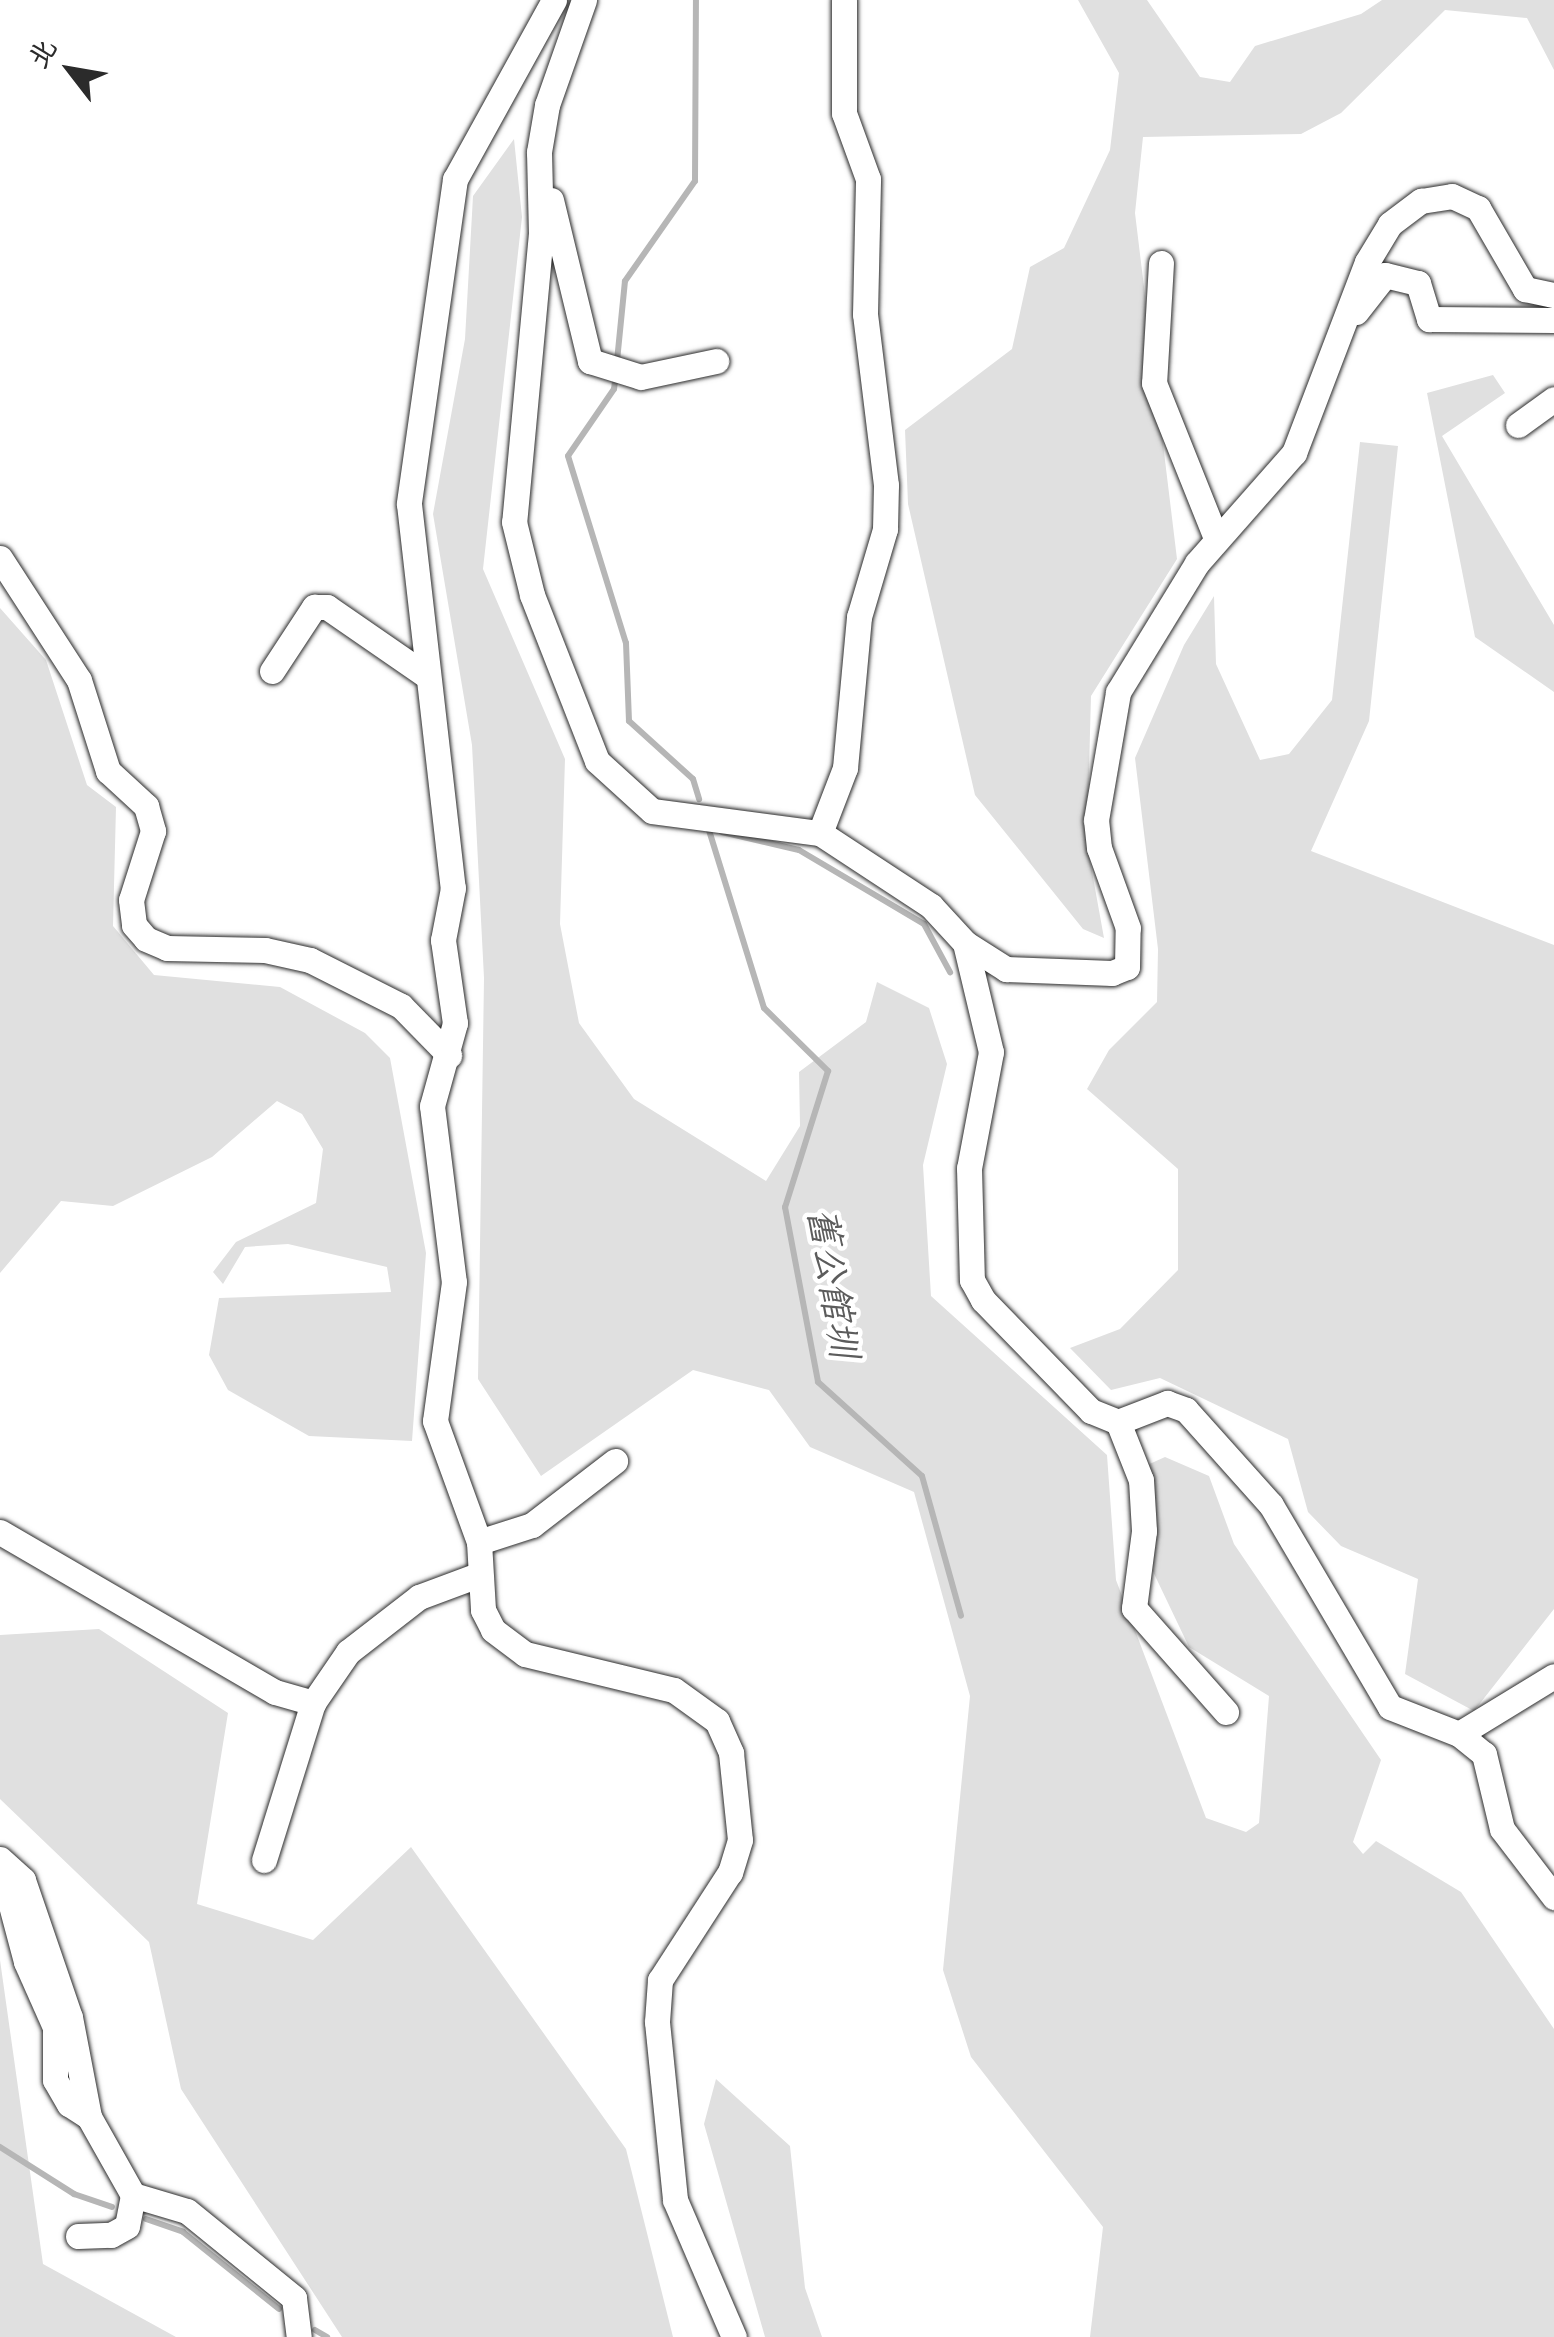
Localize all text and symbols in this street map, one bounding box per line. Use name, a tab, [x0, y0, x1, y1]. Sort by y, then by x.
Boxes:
north arrow	[20, 20, 120, 120]
text: 北	[21, 33, 67, 76]
water label: 舊公館圳	[797, 1204, 865, 1362]

